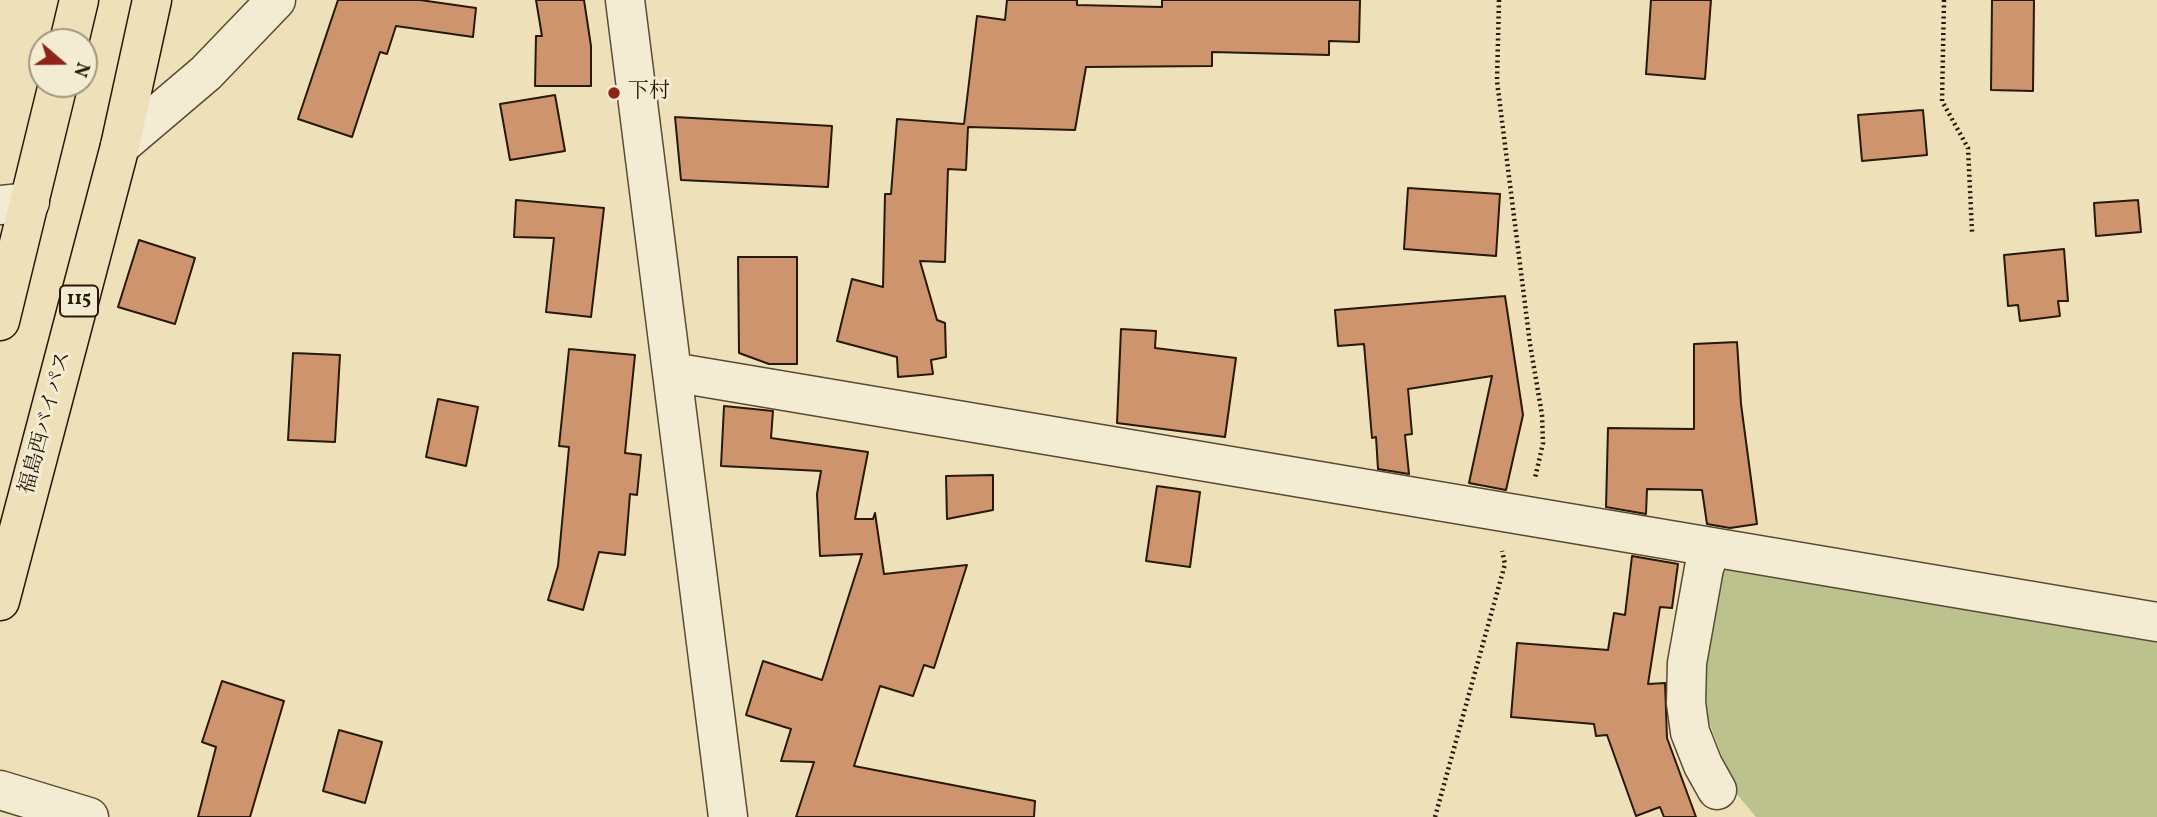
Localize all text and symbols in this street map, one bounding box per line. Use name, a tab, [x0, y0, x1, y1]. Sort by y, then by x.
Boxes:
north arrow	[28, 28, 98, 98]
text: N	[66, 59, 95, 80]
place label: 下村	[628, 80, 670, 106]
marker: 下村	[606, 85, 622, 101]
road number: 115	[60, 286, 98, 316]
street label: 福島西バイパス	[16, 349, 78, 497]

